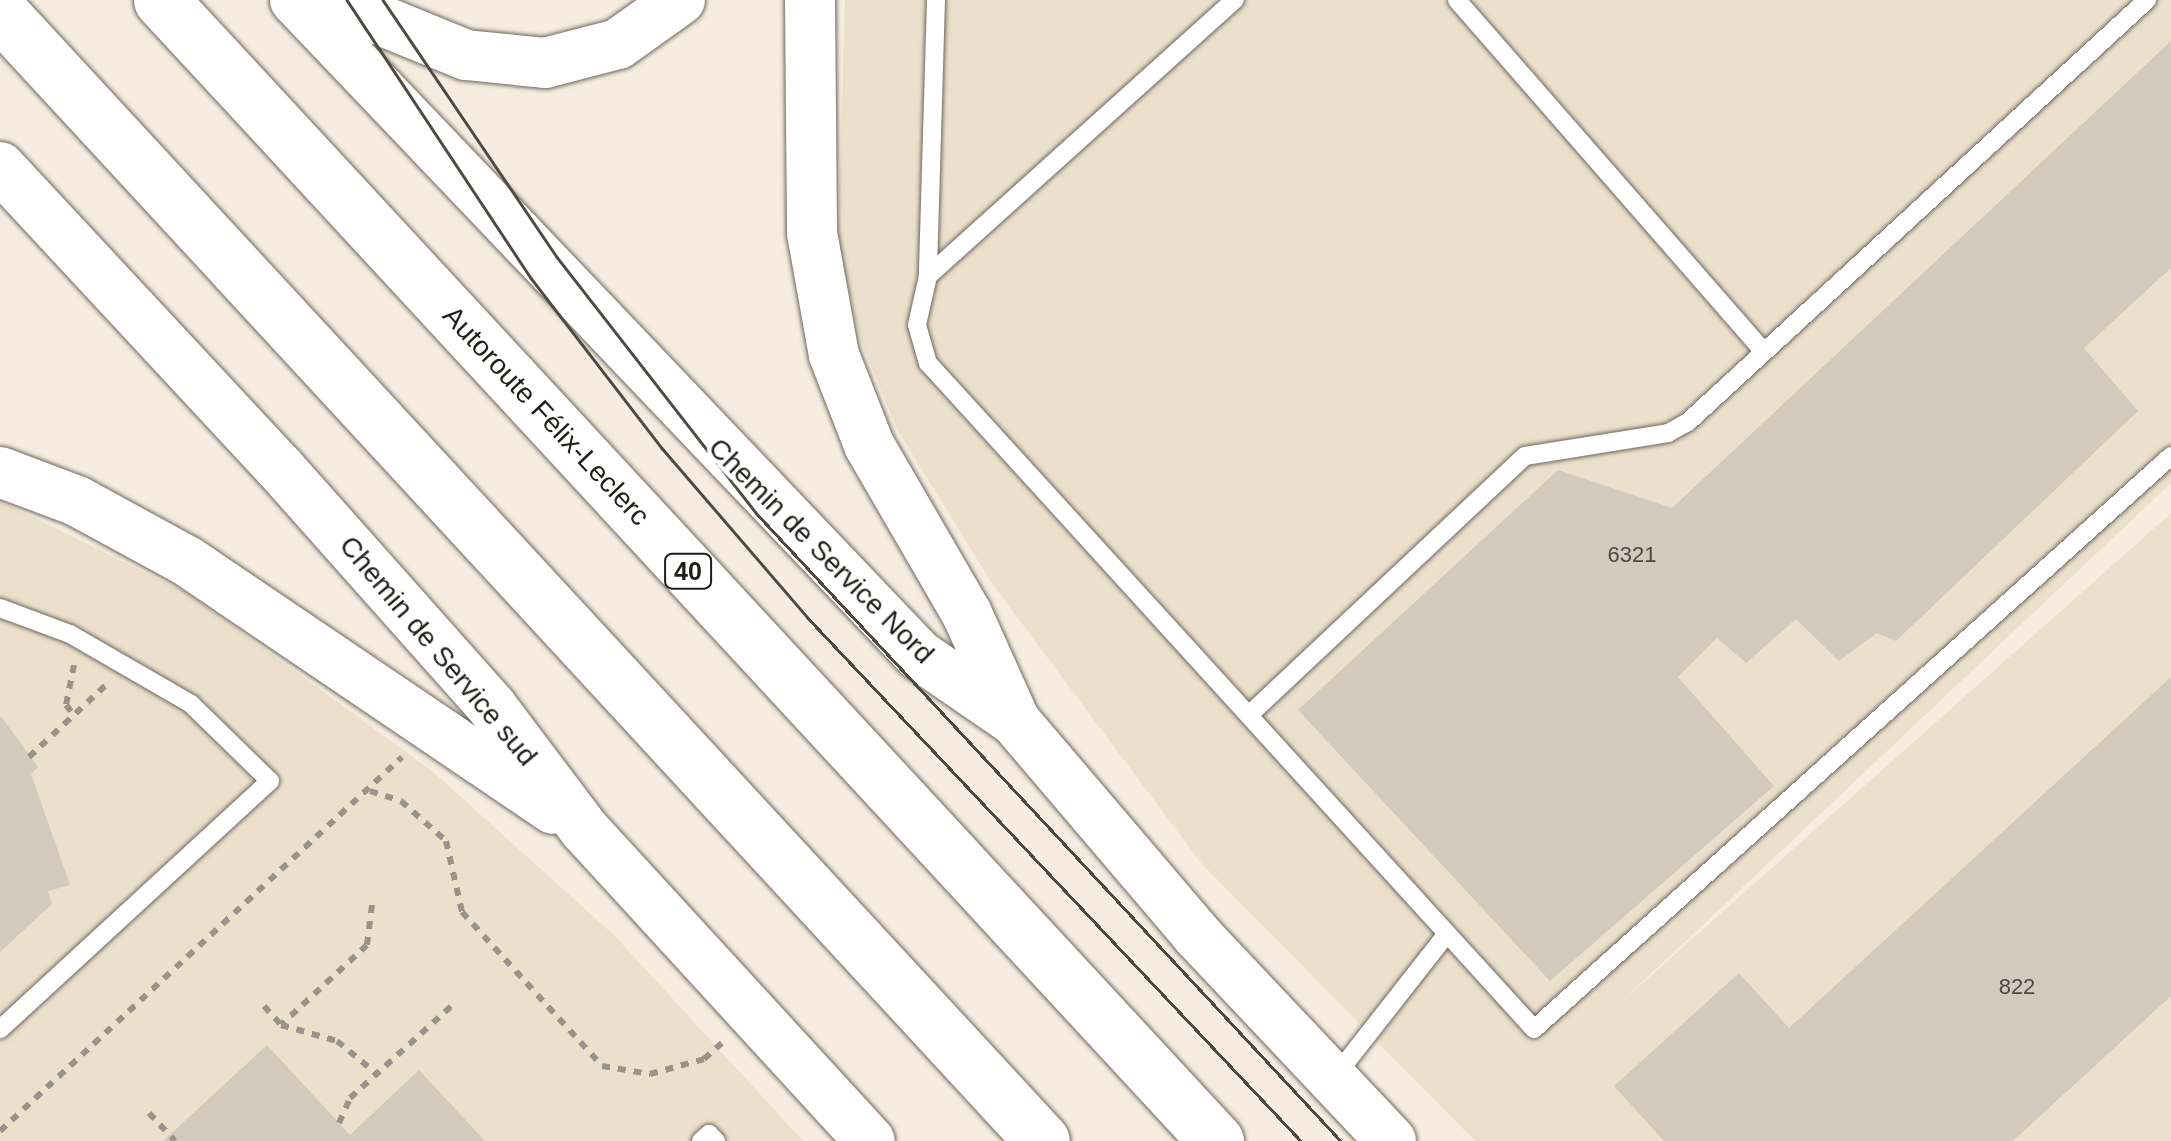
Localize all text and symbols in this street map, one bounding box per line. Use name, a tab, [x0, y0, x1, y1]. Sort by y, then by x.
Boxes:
street label: Autoroute Félix-Leclerc	[436, 299, 656, 533]
street label: Chemin de Service Nord	[701, 431, 941, 671]
street label: Chemin de Service sud	[332, 529, 544, 773]
house number: 6321	[1608, 542, 1656, 568]
road number: 40	[663, 551, 713, 591]
house number: 822	[1999, 974, 2035, 1000]

